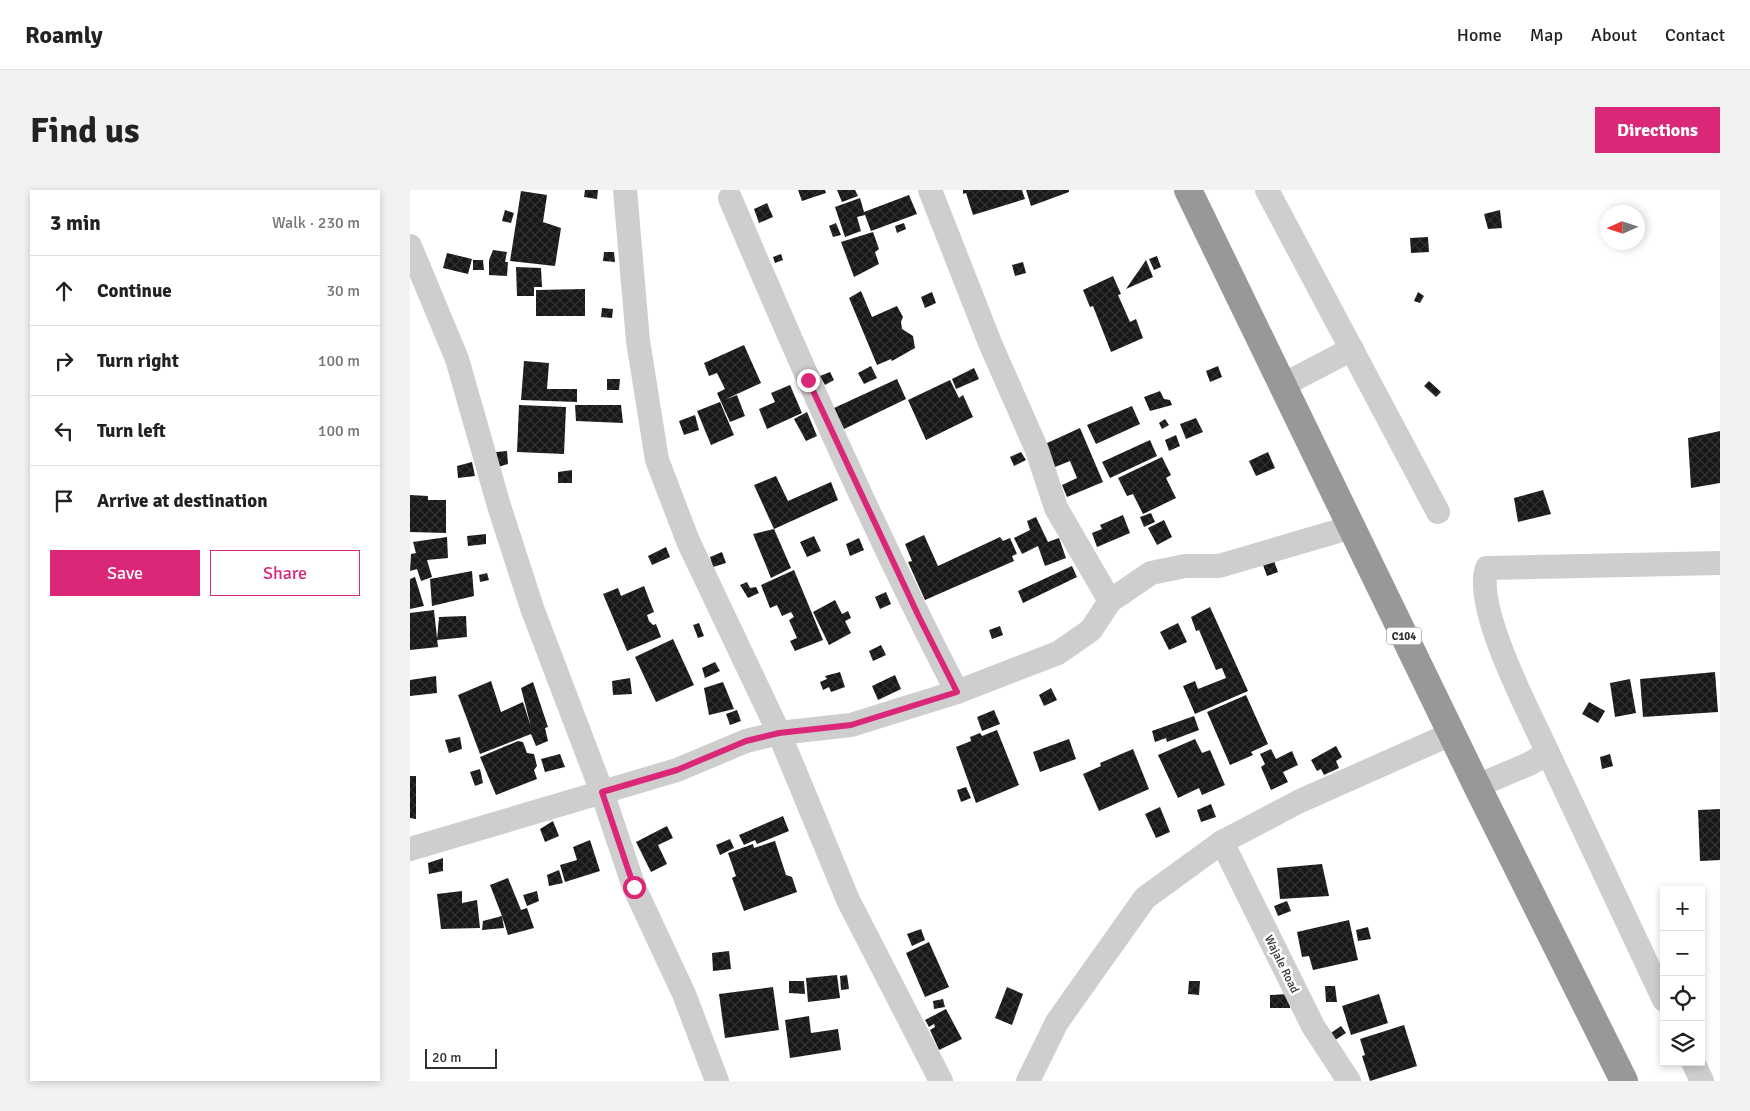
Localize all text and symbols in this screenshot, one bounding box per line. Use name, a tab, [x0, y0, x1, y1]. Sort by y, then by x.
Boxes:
text: Roamly	[25, 20, 103, 50]
text: Home	[1457, 24, 1502, 46]
text: Map	[1530, 24, 1563, 46]
text: About	[1591, 24, 1637, 46]
text: Contact	[1665, 24, 1725, 46]
button: Directions	[1595, 107, 1720, 153]
text: Find us	[30, 109, 140, 152]
north arrow	[1600, 205, 1645, 250]
text: 3 min	[50, 210, 101, 236]
text: Walk · 230 m	[272, 213, 360, 233]
icon: ahead	[50, 277, 78, 305]
text: Continue	[97, 279, 172, 303]
text: 30 m	[326, 281, 360, 301]
icon: right	[50, 347, 78, 375]
text: Turn right	[97, 349, 179, 373]
text: 100 m	[318, 351, 360, 371]
route end	[797, 369, 820, 392]
icon: left	[50, 417, 78, 445]
text: Turn left	[97, 419, 166, 443]
text: 100 m	[318, 421, 360, 441]
icon: arrive	[50, 487, 78, 515]
text: Arrive at destination	[97, 489, 268, 513]
button: Save	[50, 550, 200, 596]
button: Share	[210, 550, 360, 596]
road number: C104	[1386, 628, 1422, 644]
route start	[623, 876, 646, 899]
map controls	[1660, 886, 1705, 1066]
button: +	[1660, 886, 1705, 931]
button: −	[1660, 931, 1705, 976]
street label: Wajale Road	[1261, 933, 1302, 996]
button: locate	[1660, 976, 1705, 1021]
button: layers	[1660, 1021, 1705, 1066]
scale bar	[425, 1046, 498, 1069]
text: 20 m	[432, 1049, 461, 1066]

